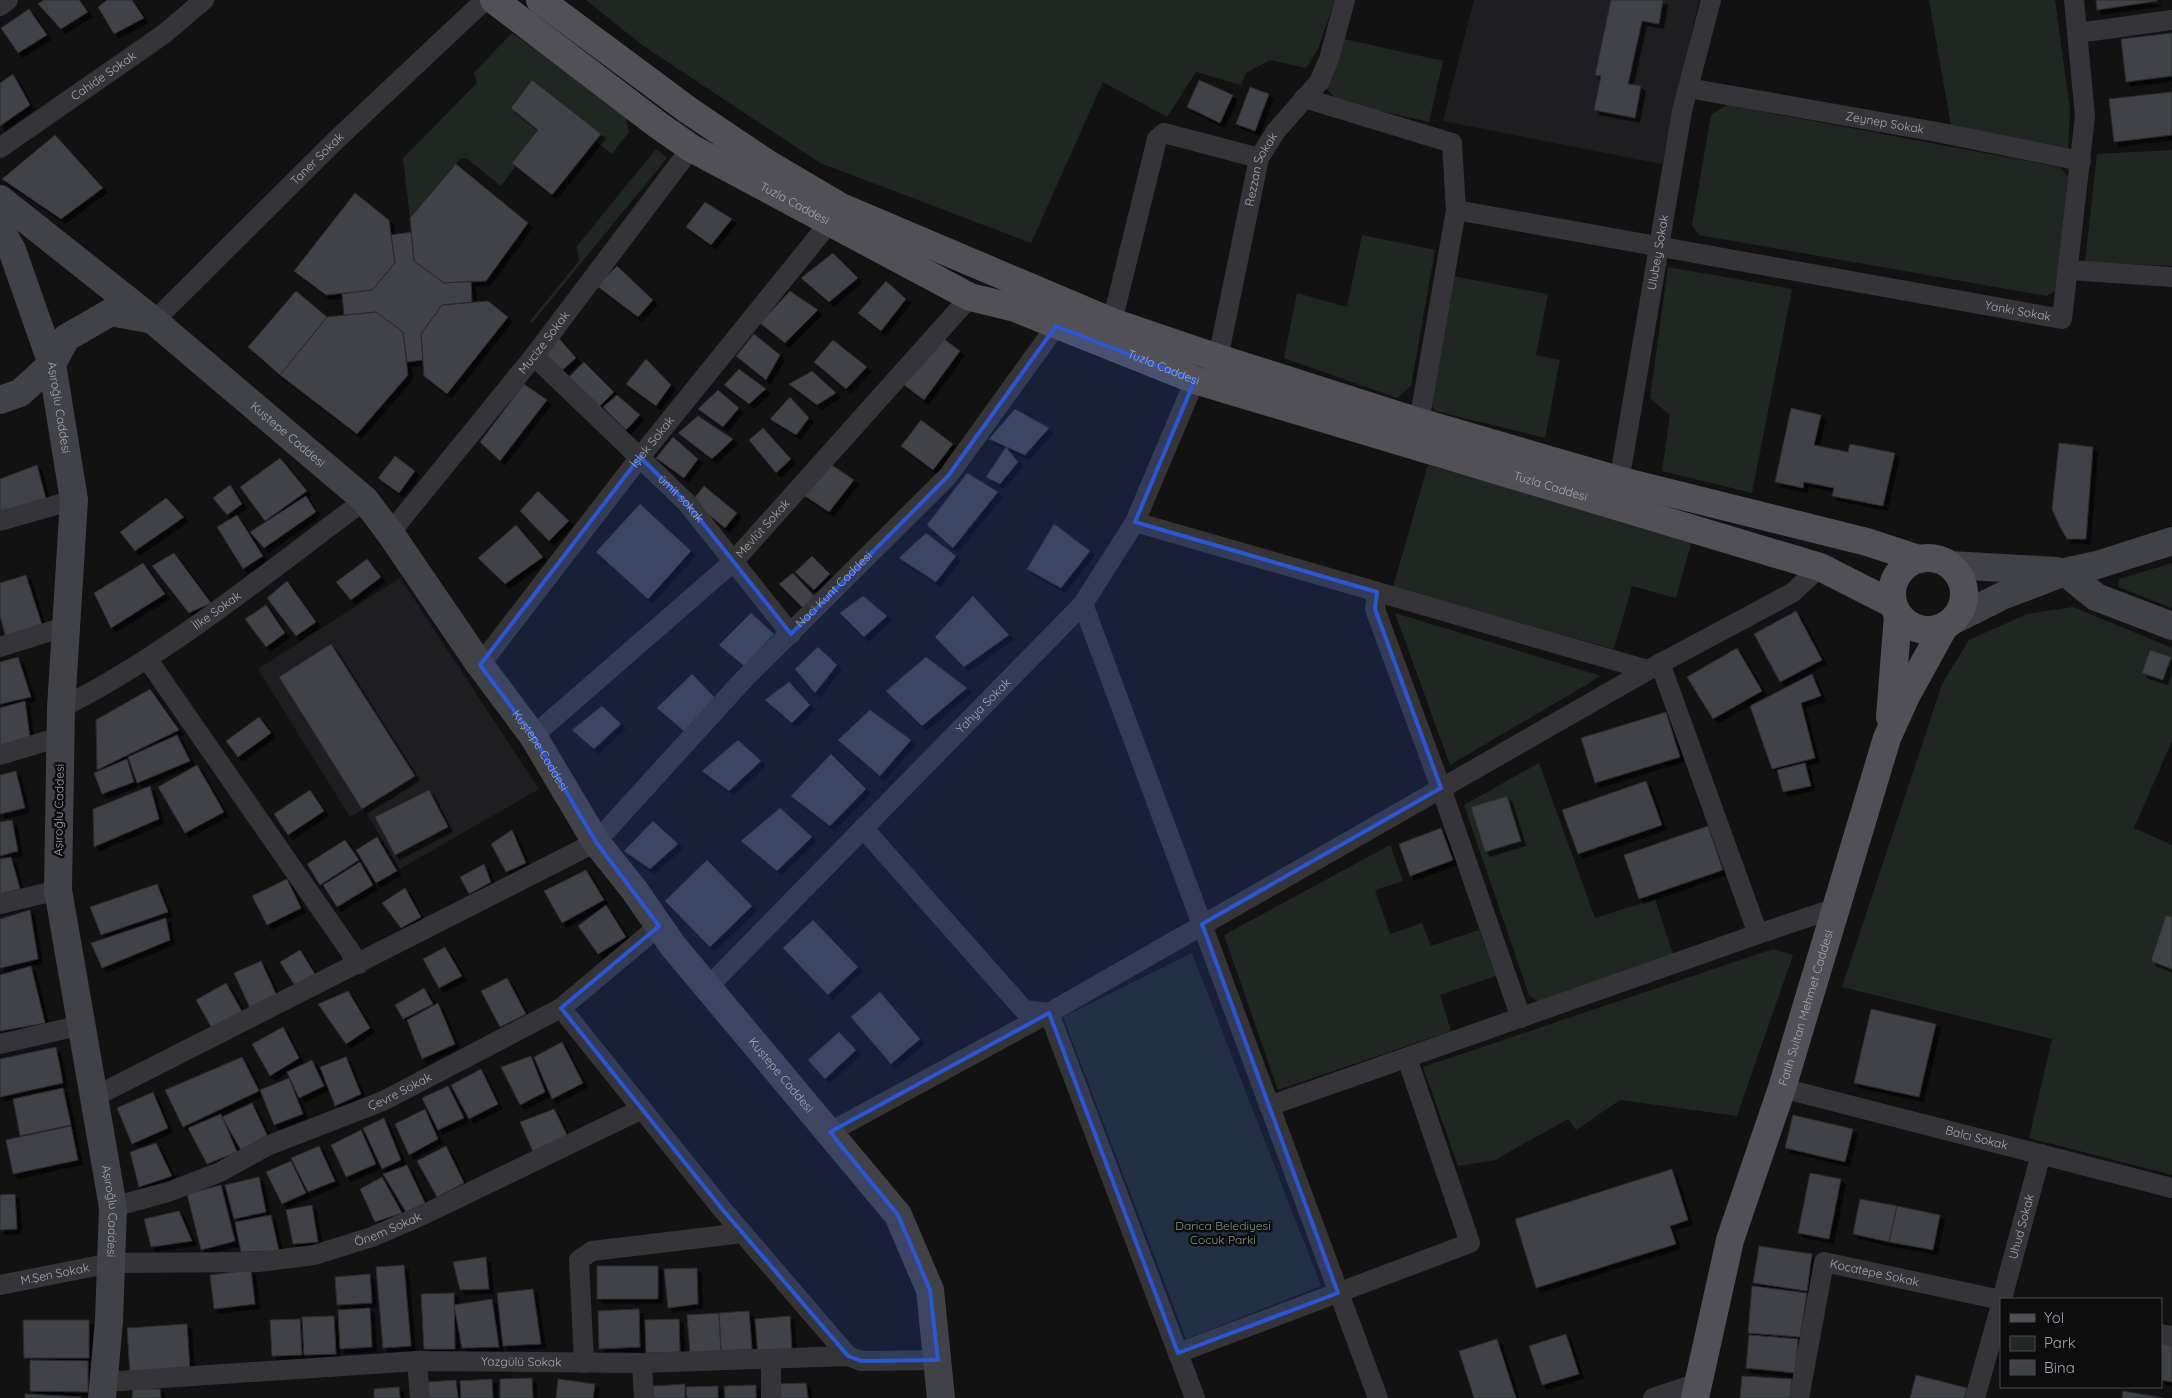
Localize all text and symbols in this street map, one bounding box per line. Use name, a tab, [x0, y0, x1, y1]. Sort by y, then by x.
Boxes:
street label: Cahide Sokak	[68, 48, 139, 104]
street label: Zeynep Sokak	[1845, 108, 1926, 137]
street label: Taner Sokak	[287, 129, 347, 188]
street label: Rezzan Sokak	[1241, 129, 1280, 207]
street label: Tuzla Caddesi	[758, 178, 832, 228]
street label: Ulubey Sokak	[1644, 214, 1671, 291]
street label: Yankı Sokak	[1984, 297, 2052, 324]
street label: Mucize Sokak	[515, 308, 572, 377]
street label: Tuzla Caddesi	[1125, 346, 1201, 388]
street label: Aşıroğlu Caddesi	[45, 360, 74, 454]
street label: Kuştepe Caddesi	[248, 398, 329, 470]
street label: İşlek Sokak	[627, 413, 677, 470]
street label: Tuzla Caddesi	[1512, 468, 1589, 504]
street label: ümit sokak	[655, 471, 708, 525]
street label: Mevlüt Sokak	[732, 496, 793, 561]
street label: Naci Kunt Caddesi	[792, 548, 875, 630]
street label: İlke Sokak	[189, 588, 244, 633]
street label: Yahya Sokak	[953, 675, 1013, 736]
street label: Kuştepe Caddesi	[509, 707, 572, 793]
street label: Aşıroğlu Caddesi	[50, 764, 67, 856]
street label: Fatih Sultan Mehmet Caddesi	[1775, 928, 1836, 1088]
street label: Kuştepe Caddesi	[746, 1034, 817, 1115]
street label: Çevre Sokak	[366, 1069, 434, 1113]
street label: Balcı Sokak	[1944, 1122, 2010, 1153]
street label: Aşıroğlu Caddesi	[99, 1164, 121, 1258]
street label: Uhud Sokak	[2005, 1192, 2037, 1261]
street label: Önem Sokak	[352, 1208, 424, 1249]
park label: Darica Belediyesi Cocuk Parki	[1175, 1218, 1271, 1247]
street label: Kocatepe Sokak	[1829, 1256, 1921, 1289]
street label: M.Şen Sokak	[19, 1259, 91, 1288]
legend	[2000, 1298, 2162, 1388]
text: Yol	[2044, 1308, 2064, 1327]
text: Park	[2044, 1333, 2076, 1352]
street label: Yazgülü Sokak	[481, 1354, 562, 1369]
text: Bina	[2044, 1358, 2075, 1377]

